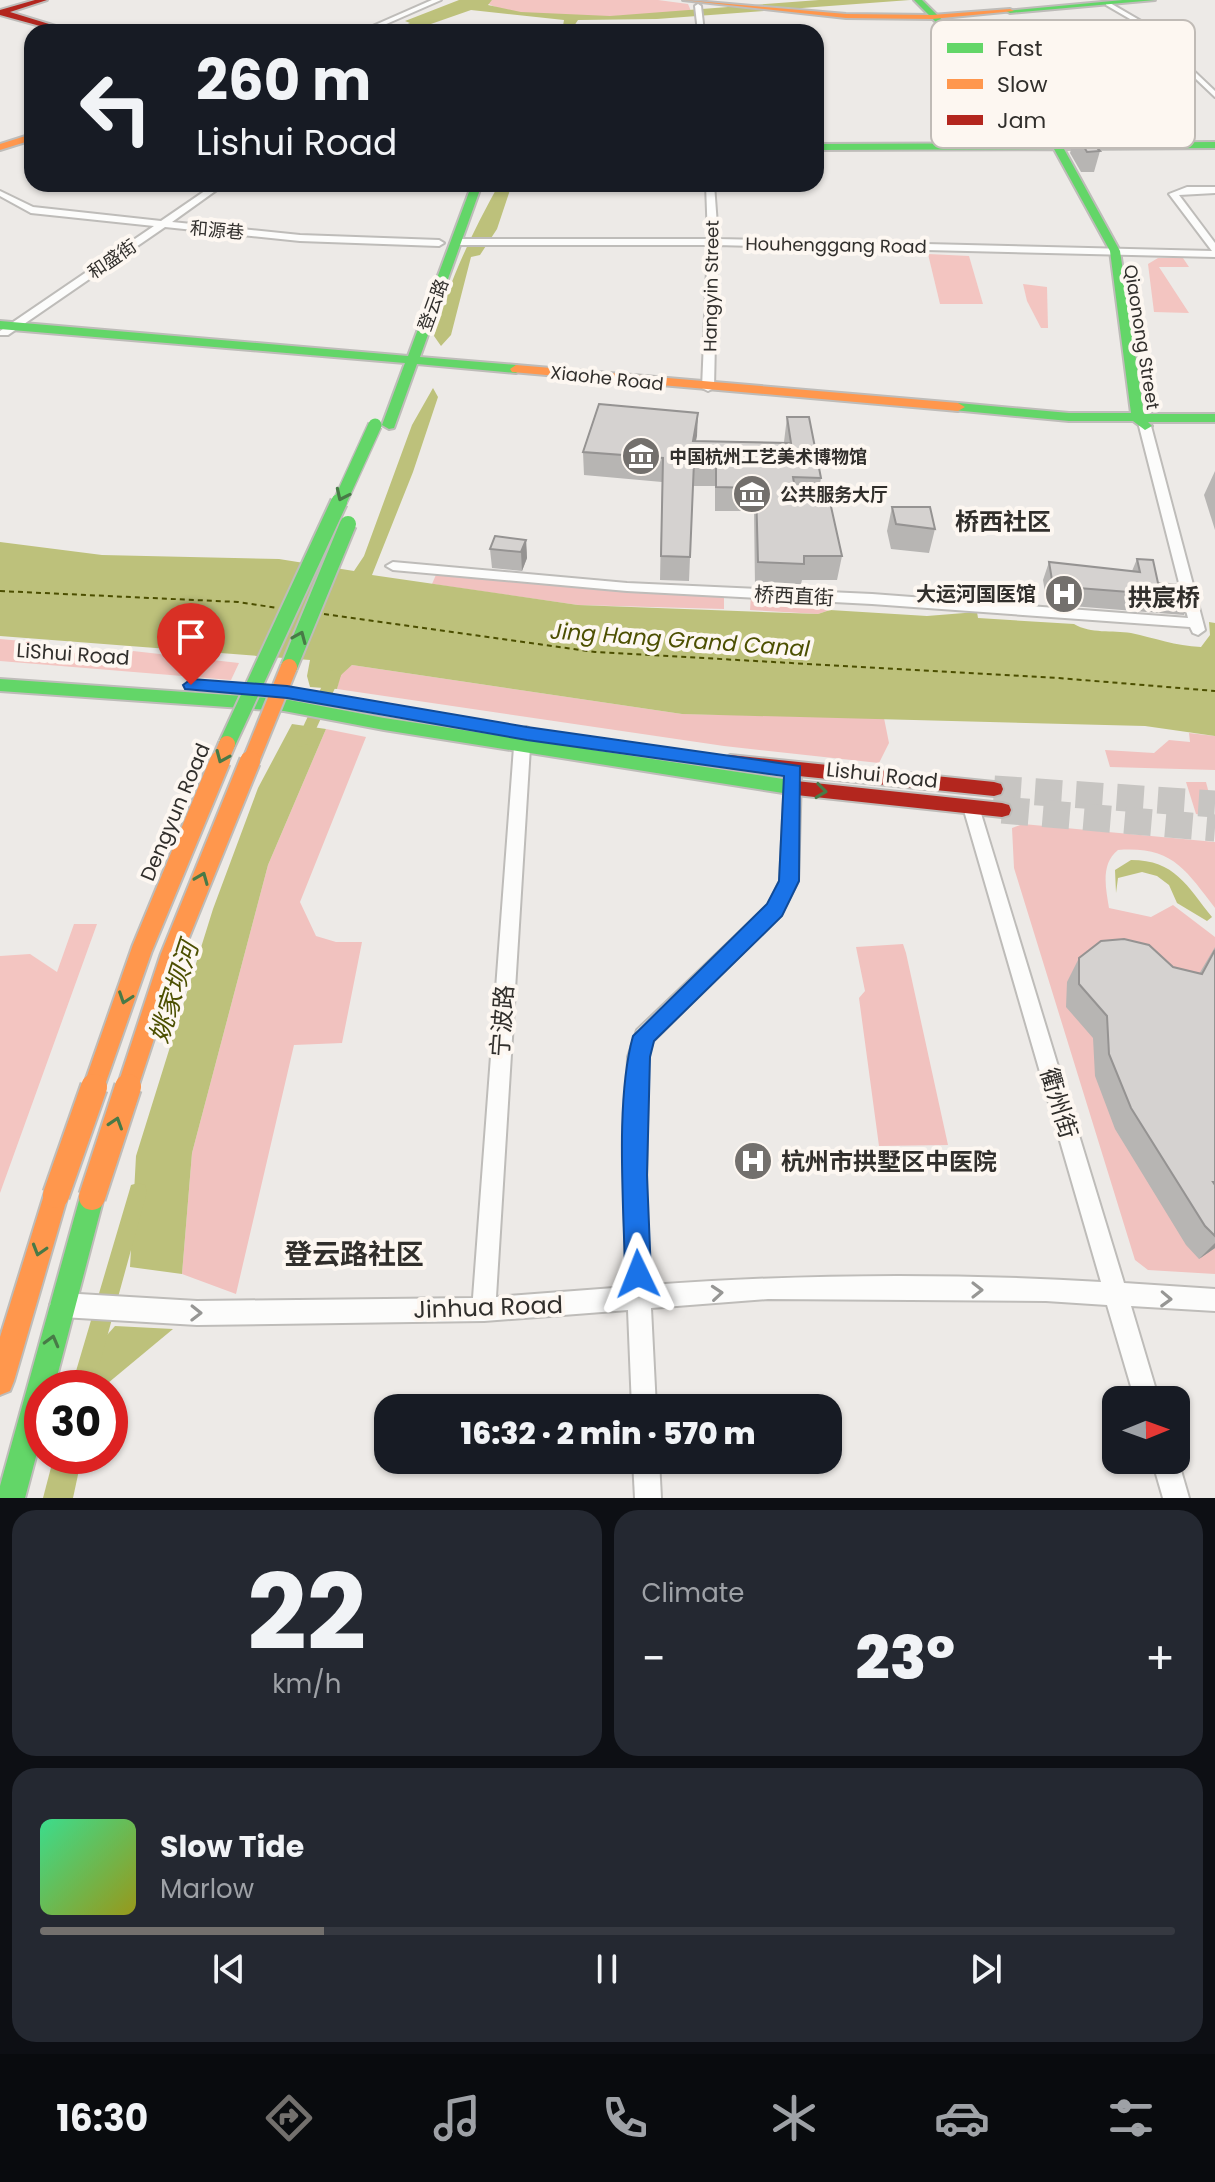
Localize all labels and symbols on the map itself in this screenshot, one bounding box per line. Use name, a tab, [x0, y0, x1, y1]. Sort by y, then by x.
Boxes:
legend	[931, 20, 1195, 148]
text: Fast	[997, 33, 1042, 64]
text: Slow	[997, 69, 1047, 100]
text: Jam	[997, 105, 1046, 136]
street label: 和源巷	[189, 215, 245, 245]
street label: Hangyin Street	[697, 220, 725, 352]
street label: Houhenggang Road	[745, 231, 927, 259]
street label: 和盛街	[83, 234, 141, 284]
street label: Qiaonong Street	[1118, 263, 1166, 411]
street label: 登云路	[412, 275, 454, 335]
street label: Xiaohe Road	[549, 360, 665, 396]
museum icon: 中国杭州工艺美术博物馆	[620, 435, 662, 477]
place label: 中国杭州工艺美术博物馆	[669, 444, 867, 469]
museum icon: 公共服务大厅	[731, 473, 773, 515]
place label: 公共服务大厅	[780, 482, 888, 507]
one-way arrow	[336, 487, 352, 502]
district label: 桥西社区	[955, 505, 1051, 538]
hospital icon: 大运河国医馆	[1043, 573, 1085, 615]
street label: 桥西直街	[753, 580, 835, 612]
place label: 大运河国医馆	[916, 580, 1036, 608]
district label: 拱宸桥	[1128, 581, 1200, 614]
pin	[157, 603, 225, 685]
water label: Jing Hang Grand Canal	[549, 615, 811, 665]
one-way arrow	[290, 631, 307, 645]
street label: LiShui Road	[16, 636, 130, 672]
street label: Dengyun Road	[133, 739, 217, 885]
one-way arrow	[215, 749, 231, 763]
street label: Lishui Road	[825, 755, 939, 795]
one-way arrow	[815, 783, 828, 800]
one-way arrow	[192, 871, 209, 885]
water label: 姚家坝河	[141, 932, 209, 1047]
street label: 宁波路	[483, 984, 521, 1058]
one-way arrow	[118, 990, 135, 1004]
street label: 衢州街	[1033, 1064, 1085, 1142]
one-way arrow	[107, 1117, 123, 1130]
hospital icon: 杭州市拱墅区中医院	[732, 1140, 774, 1182]
place label: 杭州市拱墅区中医院	[781, 1145, 997, 1178]
position arrow	[596, 1232, 680, 1316]
district label: 登云路社区	[284, 1235, 424, 1274]
one-way arrow	[32, 1243, 48, 1257]
one-way arrow	[971, 1281, 984, 1299]
one-way arrow	[711, 1284, 724, 1301]
street label: Jinhua Road	[413, 1288, 563, 1326]
one-way arrow	[1160, 1290, 1173, 1307]
one-way arrow	[190, 1304, 203, 1322]
one-way arrow	[43, 1335, 59, 1349]
speed limit sign: 30	[24, 1370, 128, 1474]
north arrow	[1102, 1386, 1190, 1474]

